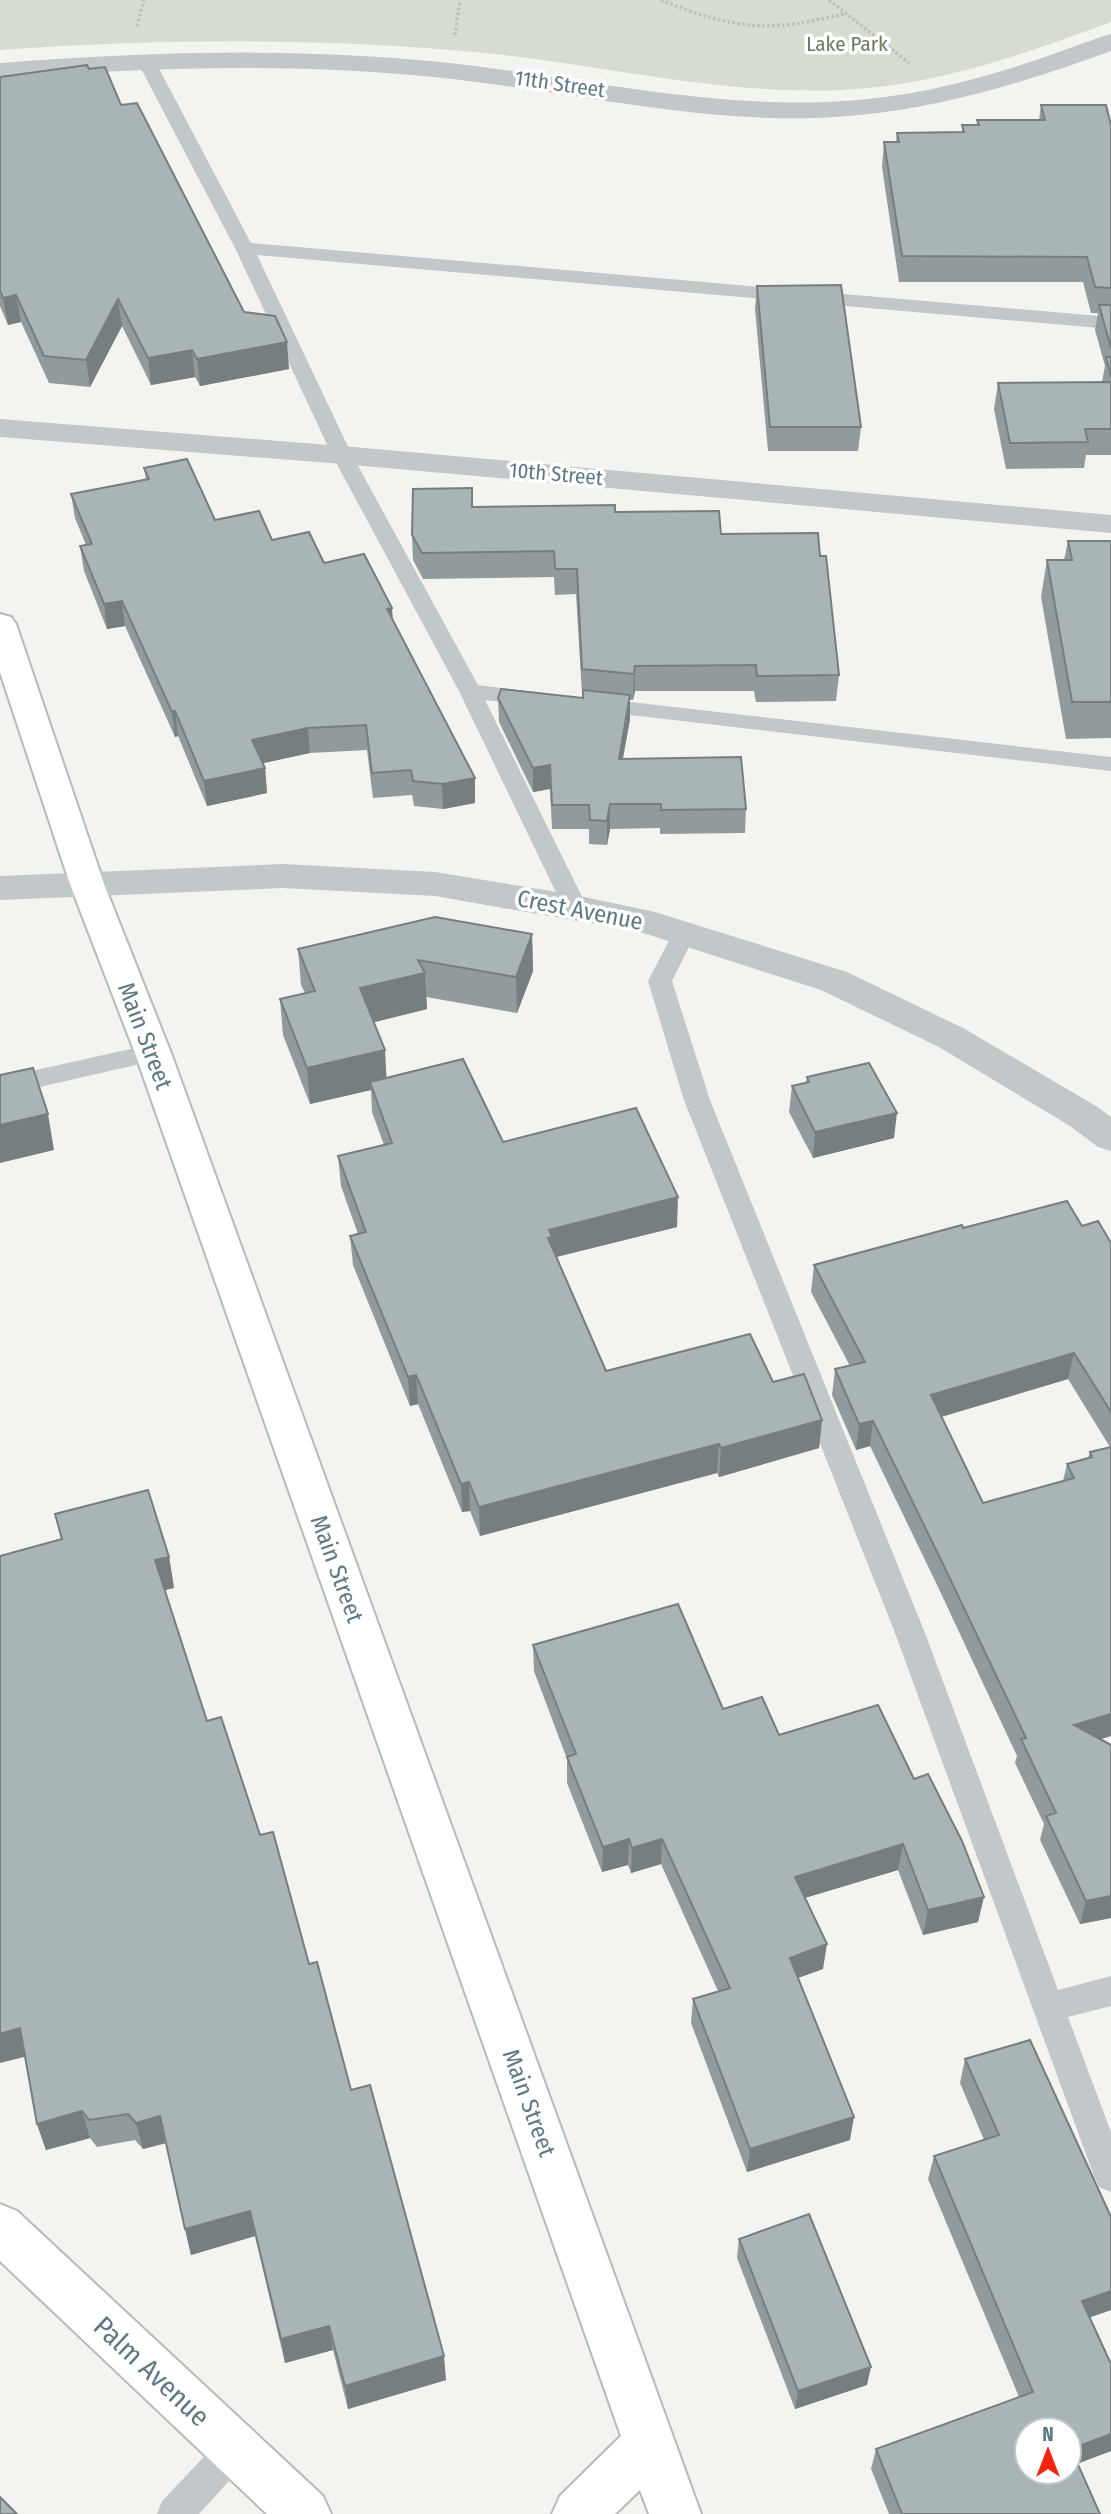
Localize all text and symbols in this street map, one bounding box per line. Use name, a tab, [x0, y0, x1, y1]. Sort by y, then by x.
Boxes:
park label: Lake Park	[806, 31, 888, 57]
street label: 11th Street	[513, 65, 607, 103]
street label: 10th Street	[508, 457, 604, 491]
street label: Crest Avenue	[515, 884, 645, 936]
street label: Main Street	[112, 979, 178, 1094]
street label: Main Street	[305, 1512, 369, 1627]
street label: Main Street	[497, 2046, 561, 2161]
street label: Palm Avenue	[87, 2309, 216, 2433]
north arrow	[1013, 2416, 1083, 2486]
text: N	[1042, 2423, 1054, 2446]

